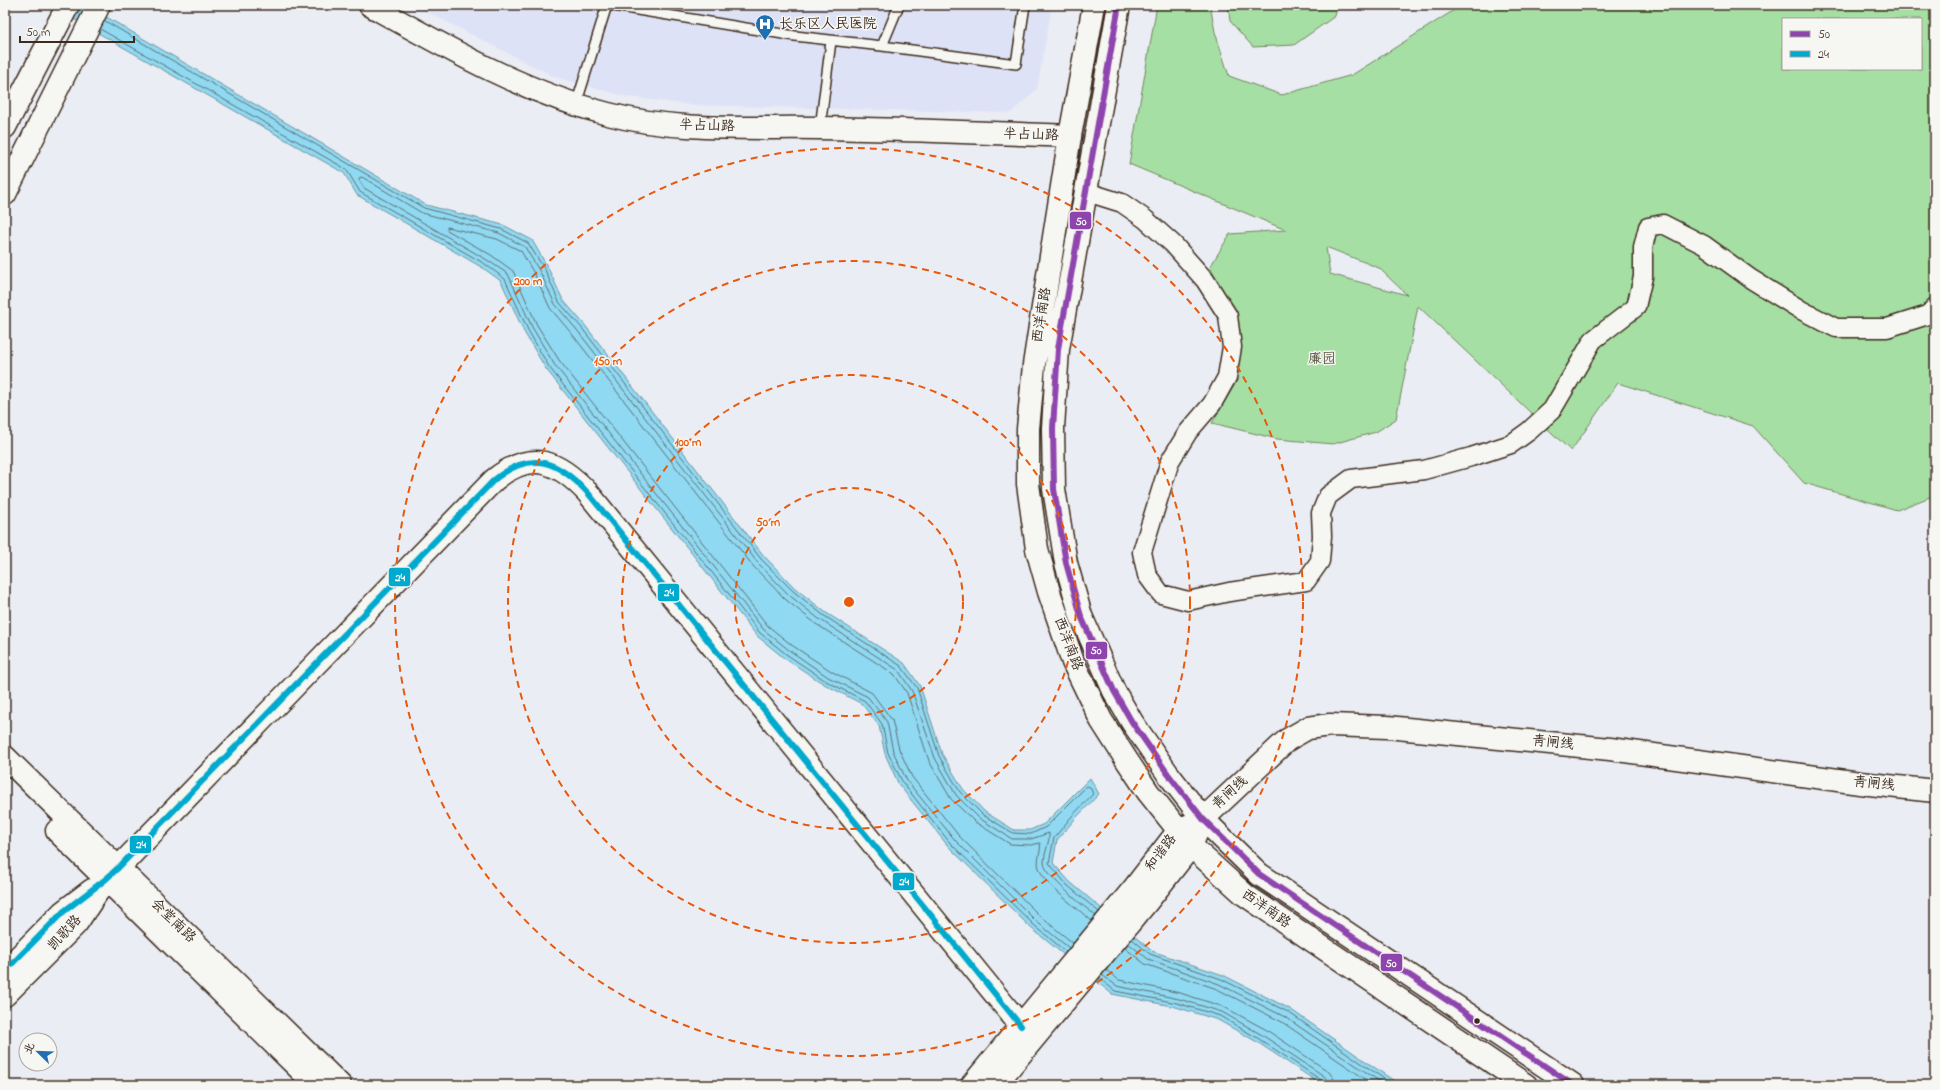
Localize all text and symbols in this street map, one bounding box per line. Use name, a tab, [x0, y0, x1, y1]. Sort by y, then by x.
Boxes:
hospital icon: 长乐区人民医院	[754, 13, 776, 41]
place label: 长乐区人民医院	[779, 14, 877, 35]
scale bar	[20, 18, 134, 44]
legend	[1782, 18, 1922, 70]
text: 50 m	[26, 24, 50, 42]
text: 50	[1818, 26, 1830, 44]
text: 24	[1818, 46, 1829, 64]
street label: 半占山路	[679, 115, 735, 137]
street label: 半占山路	[1003, 124, 1059, 146]
line badge: 50	[1069, 211, 1092, 230]
text: 50	[1075, 214, 1087, 230]
text: 200 m	[513, 273, 543, 291]
street label: 西洋南路	[1027, 286, 1057, 344]
park label: 廉园	[1308, 349, 1336, 370]
text: 150 m	[594, 353, 623, 371]
text: 100 m	[675, 434, 702, 452]
text: 50 m	[756, 514, 781, 532]
line badge: 24	[388, 567, 411, 587]
text: 24	[394, 570, 405, 586]
line badge: 24	[657, 583, 680, 602]
text: 24	[663, 585, 674, 601]
centre of rings	[842, 595, 856, 609]
street label: 西洋南路	[1048, 614, 1088, 674]
line badge: 50	[1085, 641, 1108, 660]
text: 50	[1090, 643, 1102, 659]
street label: 青闸线	[1531, 730, 1575, 756]
street label: 青闸线	[1207, 771, 1253, 815]
street label: 青闸线	[1852, 771, 1896, 797]
street label: 和谐路	[1140, 830, 1182, 876]
line badge: 24	[129, 835, 152, 854]
text: 24	[135, 837, 146, 853]
line badge: 24	[892, 872, 915, 891]
text: 24	[898, 874, 909, 890]
street label: 西洋南路	[1237, 884, 1295, 934]
street label: 会堂南路	[146, 894, 200, 948]
street label: 凯歌路	[43, 910, 87, 956]
line badge: 50	[1380, 953, 1403, 972]
text: 50	[1385, 956, 1397, 972]
unlabelled marker	[1472, 1016, 1482, 1026]
north arrow	[18, 1032, 58, 1072]
text: 北	[20, 1040, 39, 1057]

